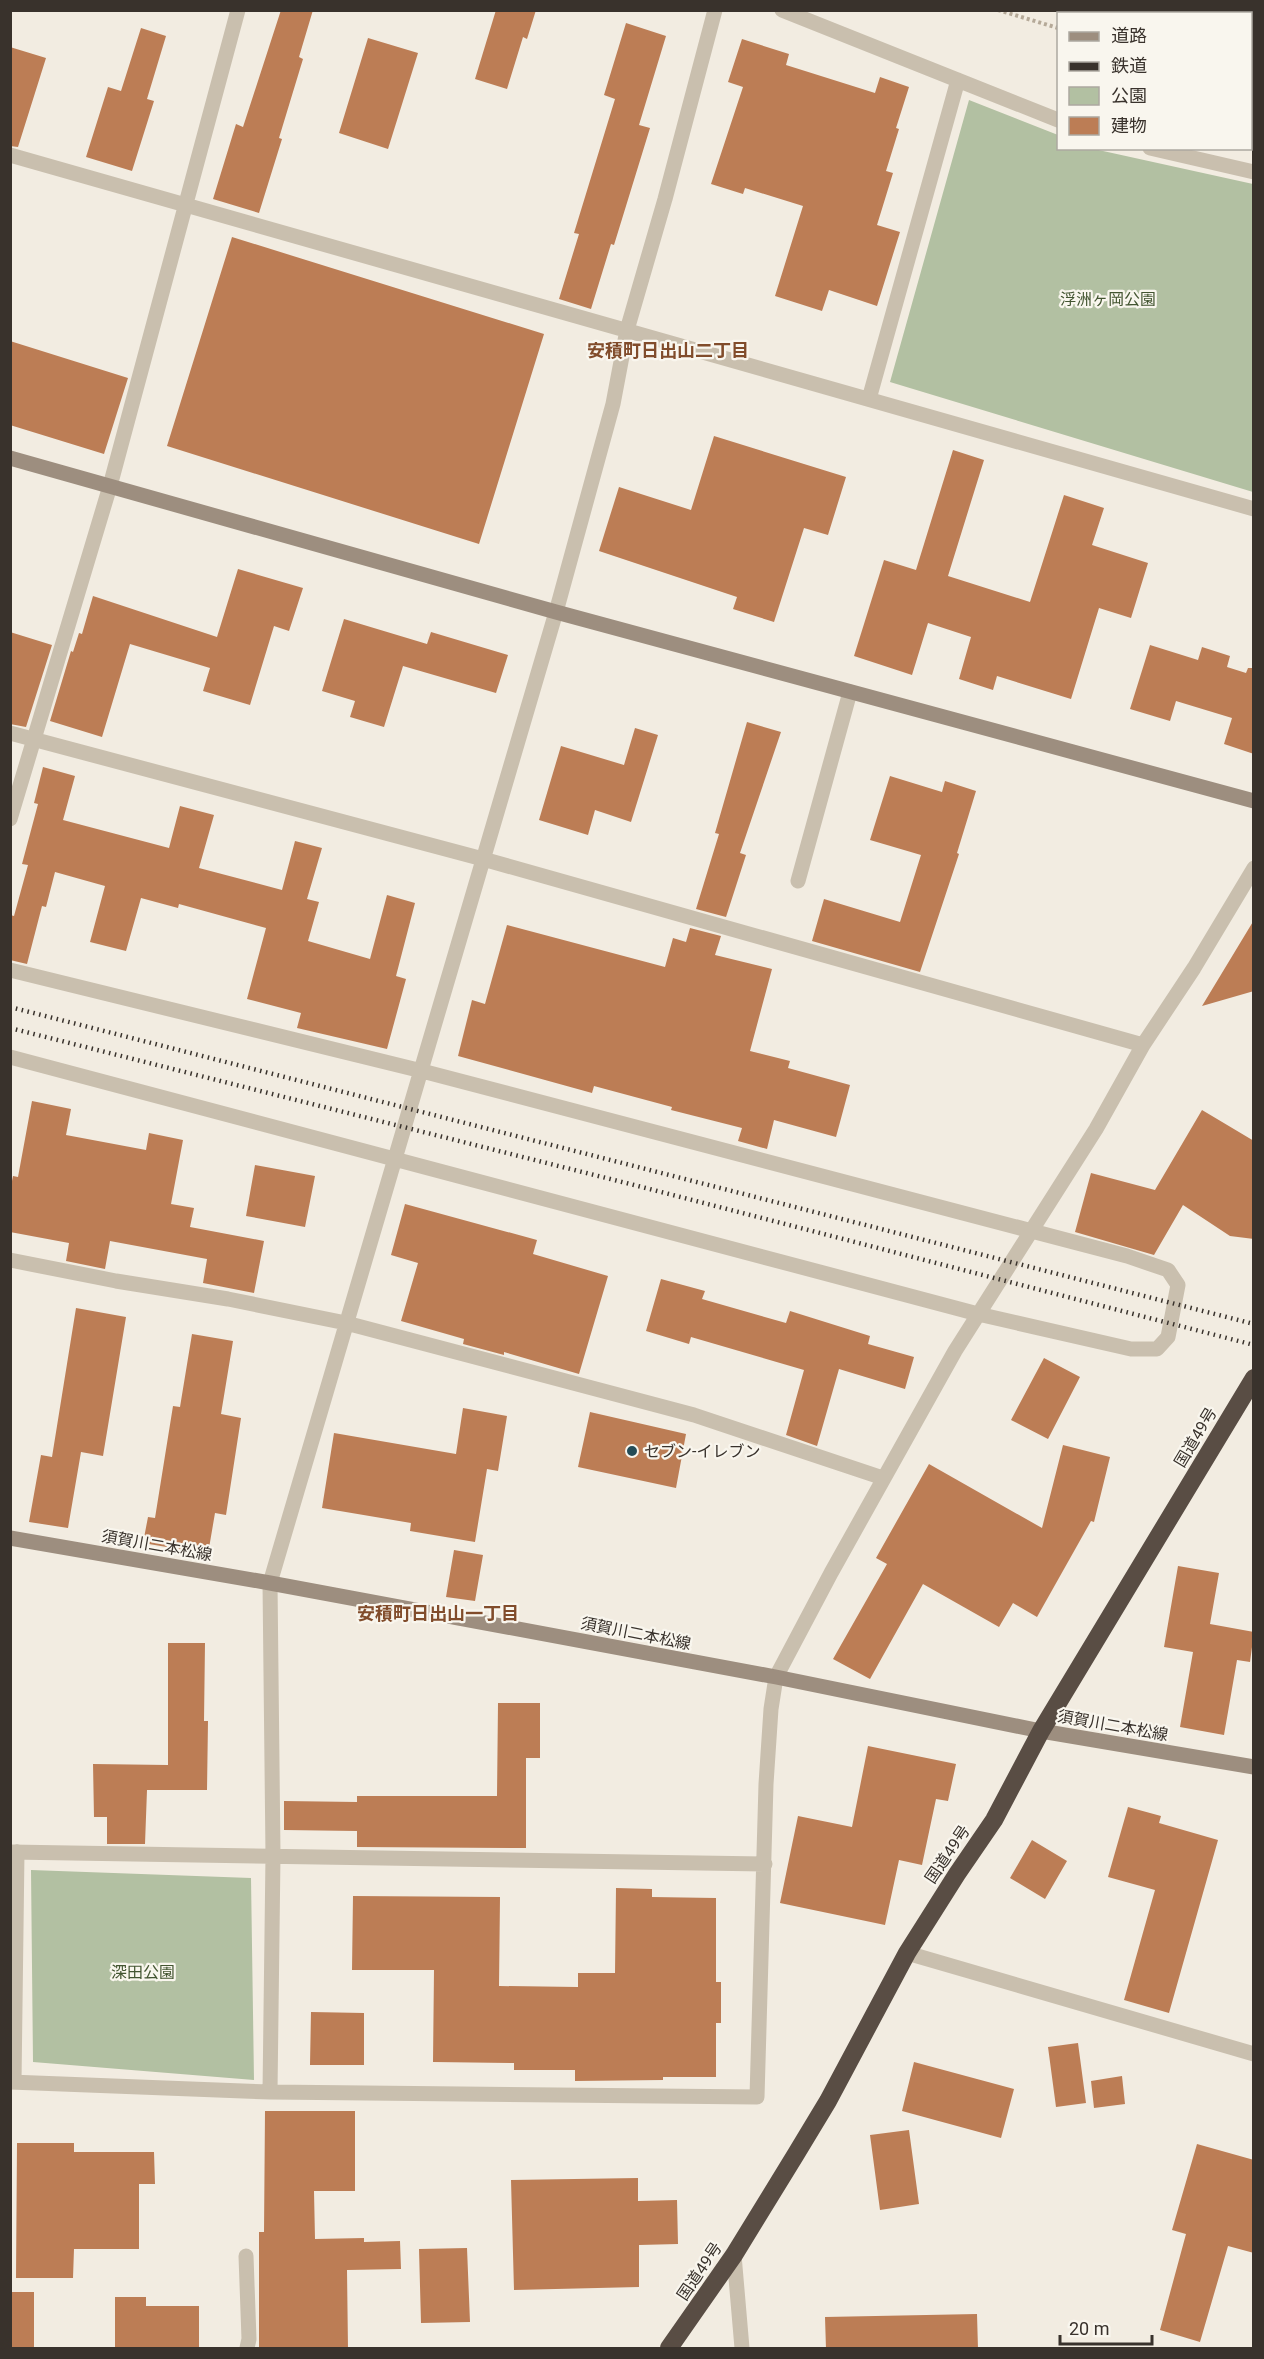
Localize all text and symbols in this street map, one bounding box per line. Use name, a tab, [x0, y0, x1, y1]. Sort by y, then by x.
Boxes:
legend	[1057, 12, 1252, 150]
text: 道路	[1111, 25, 1147, 46]
text: 鉄道	[1111, 55, 1147, 76]
text: 公園	[1111, 85, 1147, 106]
text: 建物	[1111, 115, 1147, 136]
park label: 浮洲ヶ岡公園	[1060, 290, 1156, 309]
district label: 安積町日出山二丁目	[587, 340, 749, 361]
street label: 国道49号	[1170, 1404, 1221, 1470]
place label: セブン-イレブン	[644, 1442, 760, 1461]
marker: セブン-イレブン	[625, 1444, 639, 1458]
street label: 須賀川二本松線	[100, 1526, 214, 1565]
district label: 安積町日出山一丁目	[357, 1603, 519, 1624]
street label: 須賀川二本松線	[579, 1613, 693, 1654]
street label: 須賀川二本松線	[1056, 1706, 1170, 1745]
street label: 国道49号	[921, 1822, 974, 1887]
park label: 深田公園	[111, 1963, 175, 1982]
street label: 国道49号	[673, 2239, 726, 2304]
scale bar	[1060, 2308, 1152, 2346]
text: 20 m	[1069, 2318, 1109, 2339]

